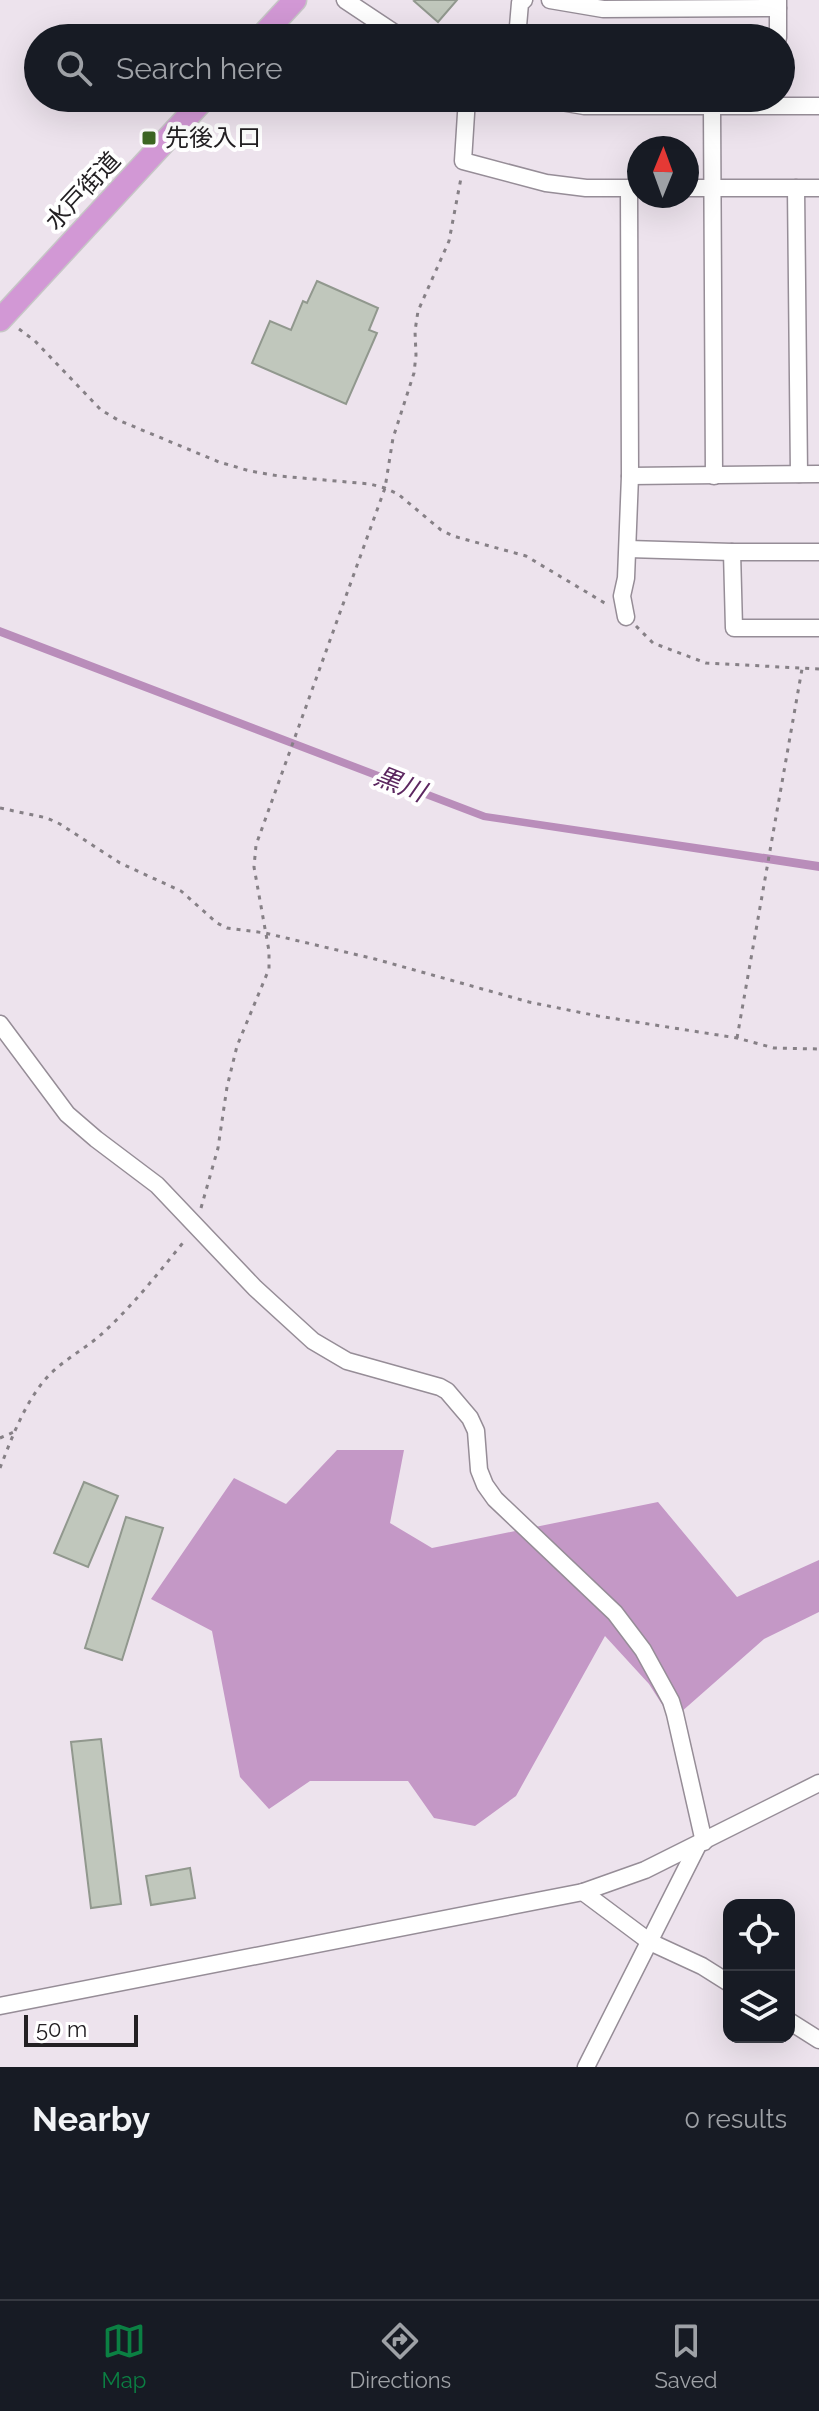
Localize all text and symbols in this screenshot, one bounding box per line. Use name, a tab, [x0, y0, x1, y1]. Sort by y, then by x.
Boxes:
search box	[24, 24, 795, 112]
icon: search	[52, 46, 96, 90]
text: Search here	[116, 51, 283, 86]
place label: 先後入口	[165, 123, 261, 152]
marker: 先後入口	[140, 129, 158, 147]
north arrow	[627, 136, 699, 208]
street label: 水戸街道	[39, 146, 126, 236]
water label: 黒川	[370, 761, 432, 808]
map controls	[723, 1899, 795, 2043]
button: locate	[723, 1899, 795, 1971]
button: layers	[723, 1971, 795, 2043]
scale bar	[24, 2011, 138, 2047]
text: 50 m	[36, 2016, 87, 2042]
text: Nearby	[32, 2099, 150, 2139]
text: 0 results	[684, 2104, 787, 2134]
tab: Map	[102, 2319, 146, 2393]
tab: Directions	[350, 2319, 451, 2393]
tab: Saved	[654, 2319, 717, 2393]

